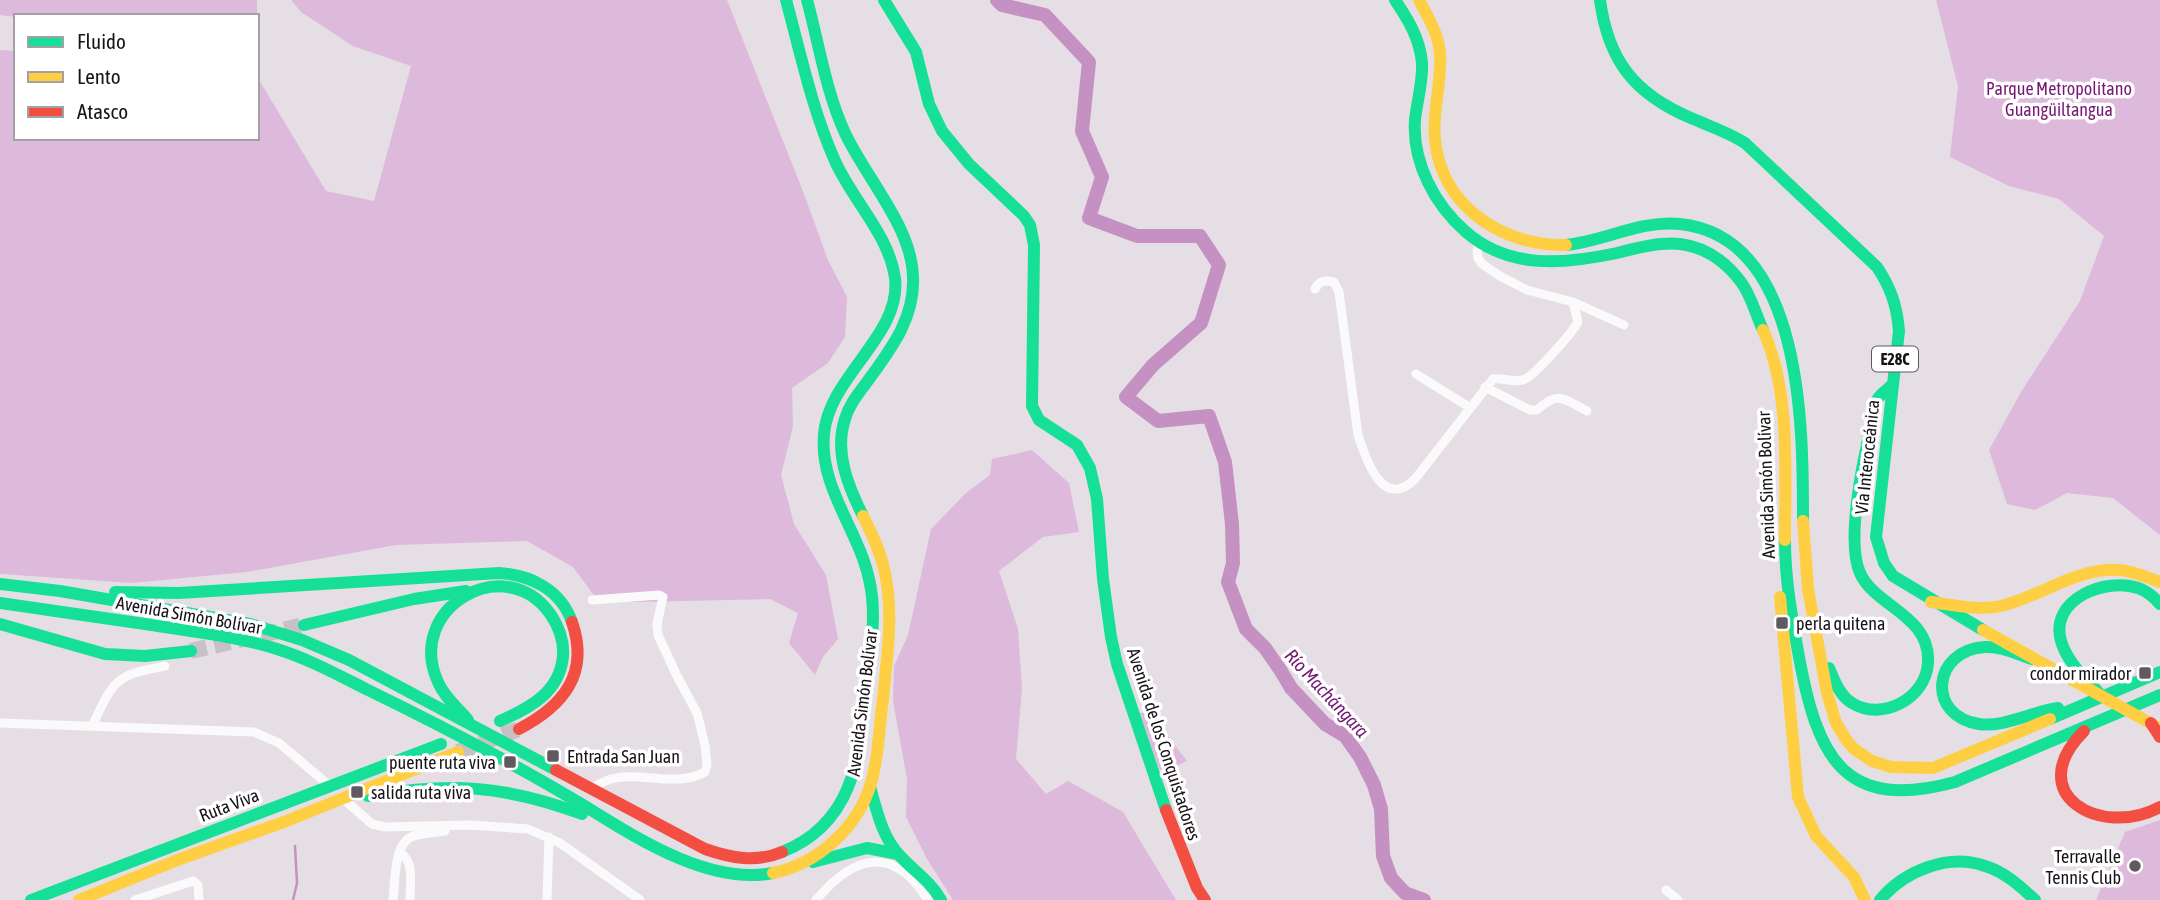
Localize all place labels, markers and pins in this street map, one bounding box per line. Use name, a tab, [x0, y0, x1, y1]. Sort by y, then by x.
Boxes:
place label: perla quitena	[1796, 613, 1885, 634]
marker: perla quitena	[1774, 615, 1790, 631]
place label: condor mirador	[2030, 663, 2132, 684]
marker: condor mirador	[2137, 665, 2153, 681]
place label: Entrada San Juan	[567, 746, 680, 767]
marker: Entrada San Juan	[545, 748, 561, 764]
place label: puente ruta viva	[389, 752, 496, 773]
marker: puente ruta viva	[502, 754, 518, 770]
place label: salida ruta viva	[371, 782, 471, 803]
marker: salida ruta viva	[349, 784, 365, 800]
place label: Terravalle Tennis Club	[2045, 846, 2121, 888]
marker: Terravalle Tennis Club	[2127, 858, 2143, 874]

